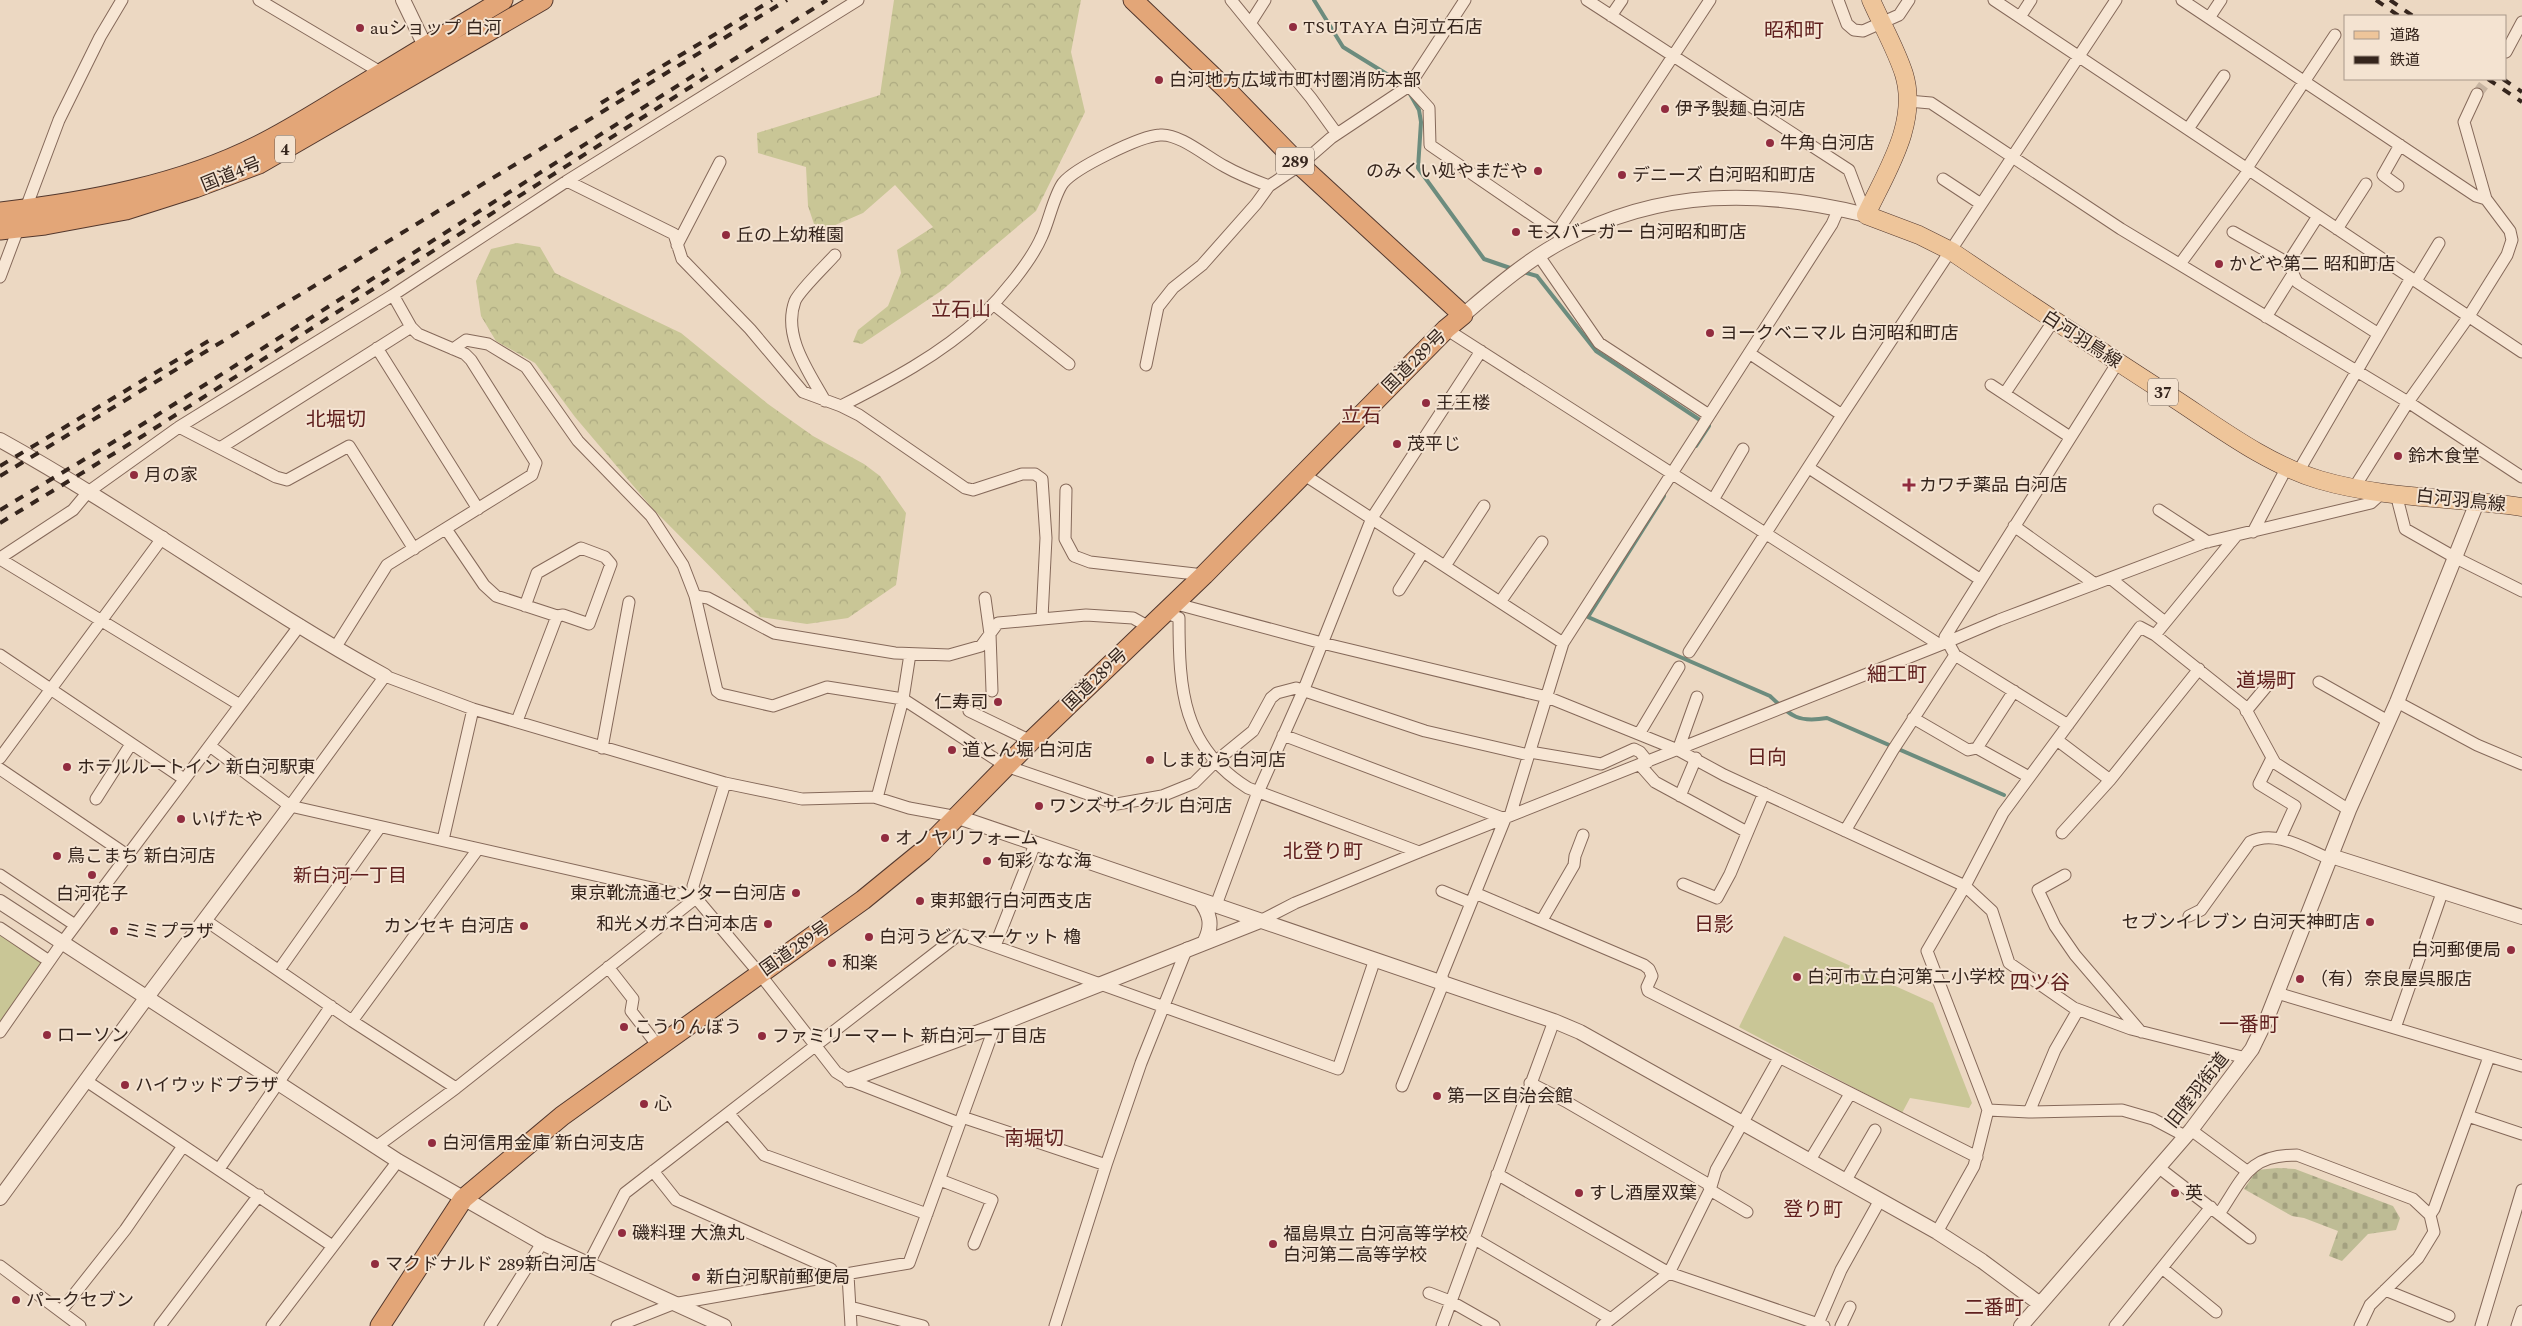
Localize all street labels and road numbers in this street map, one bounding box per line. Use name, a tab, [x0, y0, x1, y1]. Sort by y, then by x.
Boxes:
road number: 4	[275, 136, 295, 162]
road number: 289	[1276, 148, 1314, 175]
street label: 国道4号	[197, 150, 265, 199]
street label: 白河羽鳥線	[2037, 304, 2127, 375]
street label: 国道289号	[1376, 323, 1453, 400]
road number: 37	[2148, 378, 2178, 406]
street label: 白河羽鳥線	[2415, 482, 2507, 519]
street label: 国道289号	[1057, 642, 1134, 717]
street label: 国道289号	[754, 914, 836, 983]
street label: 旧陸羽街道	[2159, 1047, 2236, 1134]

